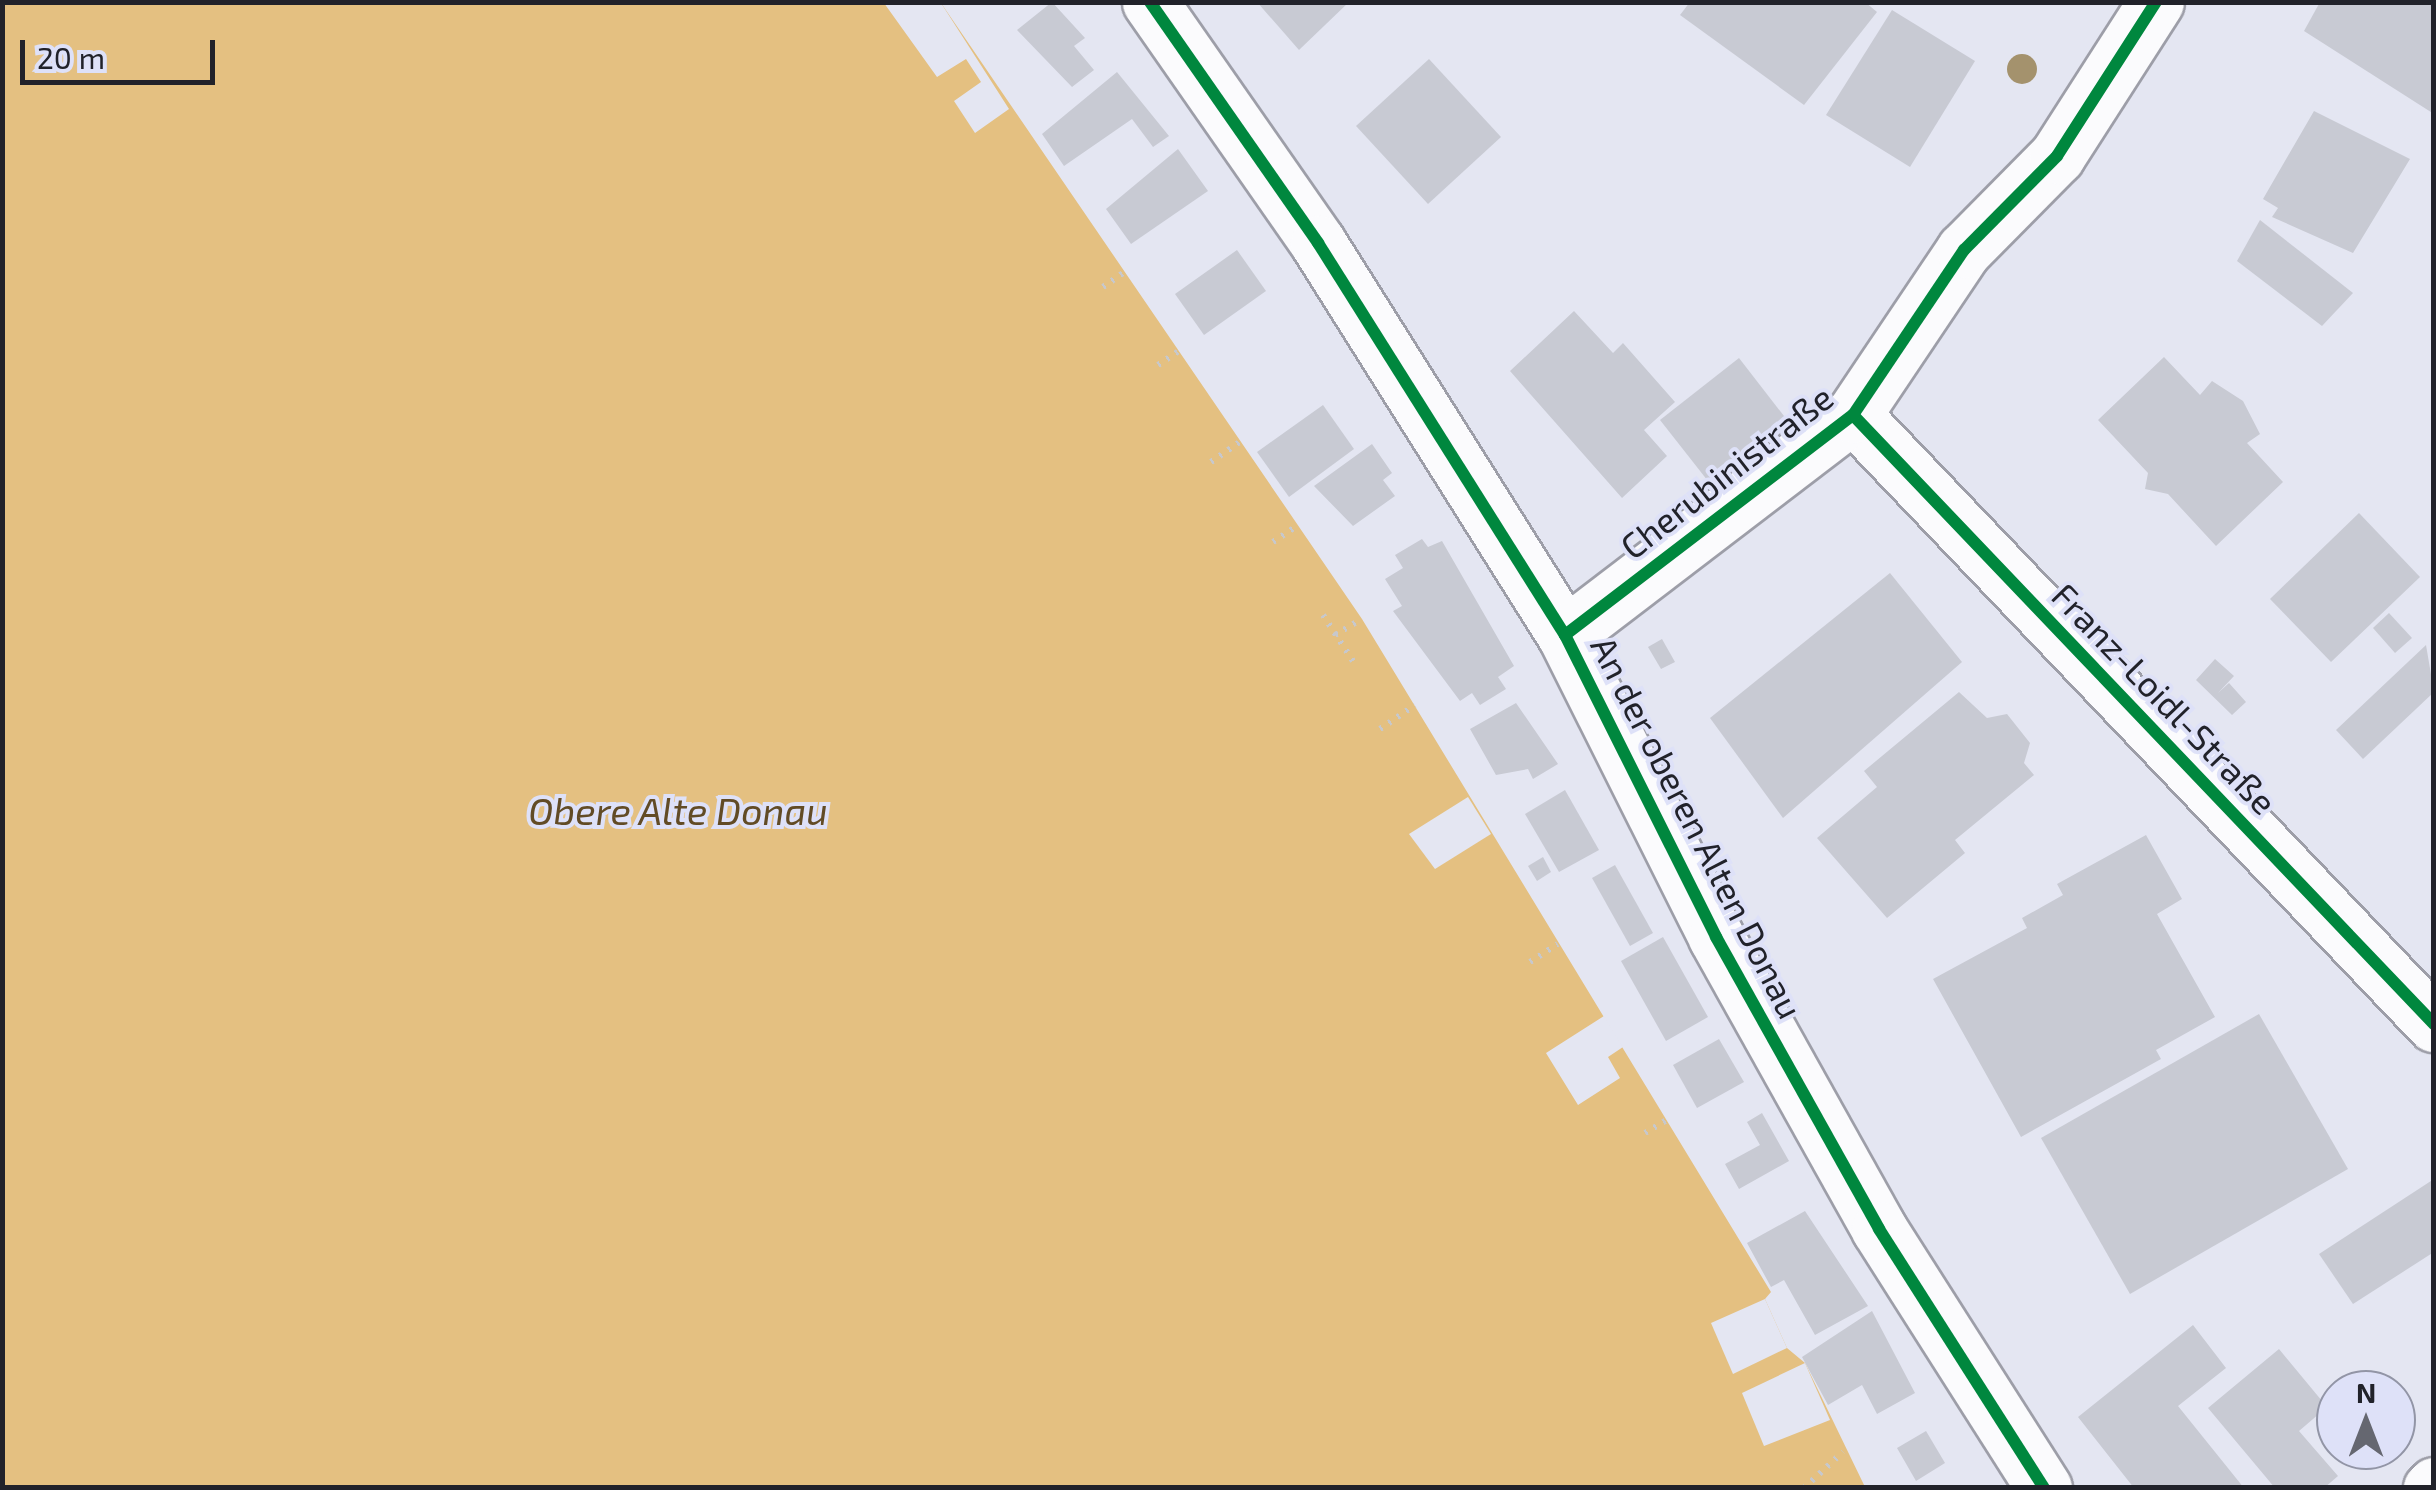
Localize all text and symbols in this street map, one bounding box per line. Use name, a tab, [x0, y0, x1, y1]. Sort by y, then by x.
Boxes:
scale bar	[25, 20, 220, 82]
text: 20 m	[37, 39, 105, 75]
street label: Cherubinistraße	[1612, 375, 1840, 567]
street label: Franz-Loidl-Straße	[2044, 574, 2286, 822]
street label: An der oberen Alten Donau	[1583, 628, 1813, 1026]
water label: Obere Alte Donau	[528, 788, 828, 834]
north arrow	[2316, 1370, 2416, 1470]
text: N	[2356, 1375, 2376, 1409]

